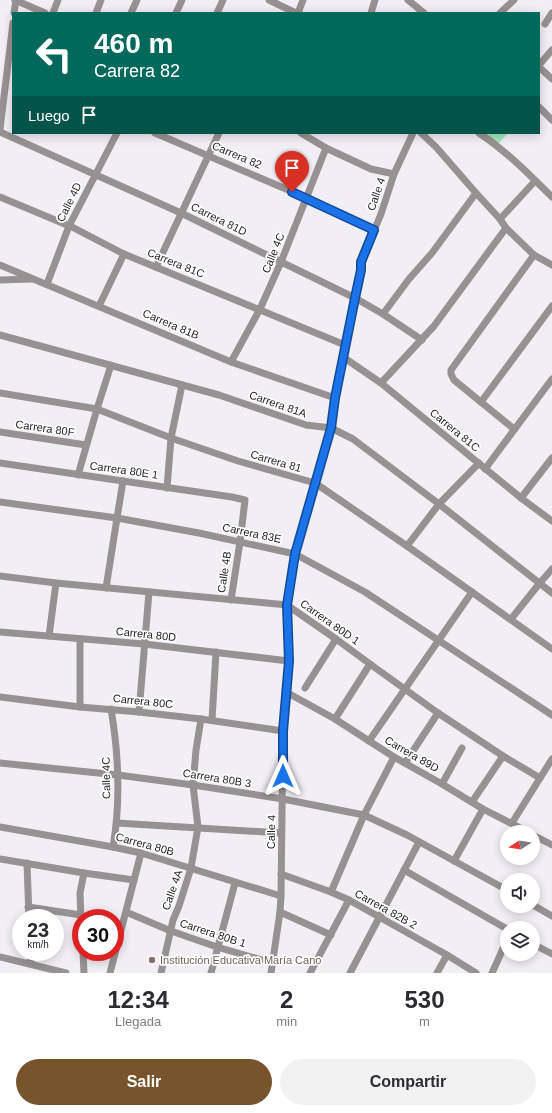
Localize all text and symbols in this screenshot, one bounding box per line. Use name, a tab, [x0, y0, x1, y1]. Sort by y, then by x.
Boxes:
icon: left	[28, 28, 80, 80]
text: 460 m	[94, 28, 173, 59]
text: Carrera 82	[94, 61, 180, 81]
icon: arrive	[78, 104, 100, 126]
text: Luego	[28, 107, 70, 124]
street label: Carrera 82	[210, 139, 264, 171]
pin	[275, 151, 309, 192]
icon: arrive	[281, 157, 303, 179]
street label: Calle 4	[365, 176, 387, 212]
street label: Calle 4D	[54, 180, 84, 224]
street label: Carrera 81D	[189, 200, 249, 238]
street label: Calle 4C	[260, 231, 286, 275]
street label: Carrera 81C	[146, 246, 206, 280]
street label: Carrera 81B	[141, 307, 201, 341]
street label: Carrera 81A	[248, 389, 309, 420]
street label: Carrera 81C	[428, 406, 482, 454]
street label: Carrera 80F	[15, 418, 75, 438]
street label: Carrera 81	[249, 448, 303, 474]
street label: Carrera 80E 1	[89, 459, 159, 481]
street label: Carrera 83E	[221, 521, 283, 545]
street label: Calle 4B	[215, 551, 233, 593]
street label: Carrera 80D 1	[298, 597, 362, 647]
street label: Carrera 80D	[115, 625, 177, 643]
street label: Carrera 80C	[112, 692, 174, 710]
street label: Carrera 89D	[383, 734, 441, 774]
position arrow	[262, 755, 304, 797]
street label: Calle 4C	[100, 757, 112, 799]
street label: Carrera 80B 3	[182, 767, 252, 789]
street label: Calle 4	[265, 815, 277, 849]
north arrow	[500, 825, 540, 865]
map controls	[500, 825, 540, 961]
street label: Carrera 80B	[115, 830, 175, 858]
street label: Calle 4A	[160, 868, 185, 912]
button: sound	[500, 873, 540, 913]
street label: Carrera 82B 2	[353, 887, 419, 931]
speed limit sign: 30	[72, 909, 124, 961]
street label: Carrera 80B 1	[178, 917, 248, 949]
text: 23	[27, 919, 49, 941]
button: layers	[500, 921, 540, 961]
text: km/h	[27, 939, 49, 950]
place label: Institución Educativa María Cano	[160, 954, 321, 966]
marker: Institución Educativa María Cano	[147, 955, 157, 965]
text: 12:34	[107, 986, 169, 1013]
text: 2	[280, 986, 293, 1013]
text: 530	[405, 986, 445, 1013]
text: Llegada	[115, 1014, 161, 1029]
text: min	[276, 1014, 297, 1029]
text: m	[419, 1014, 430, 1029]
button: Salir	[16, 1059, 272, 1105]
button: Compartir	[280, 1059, 536, 1105]

